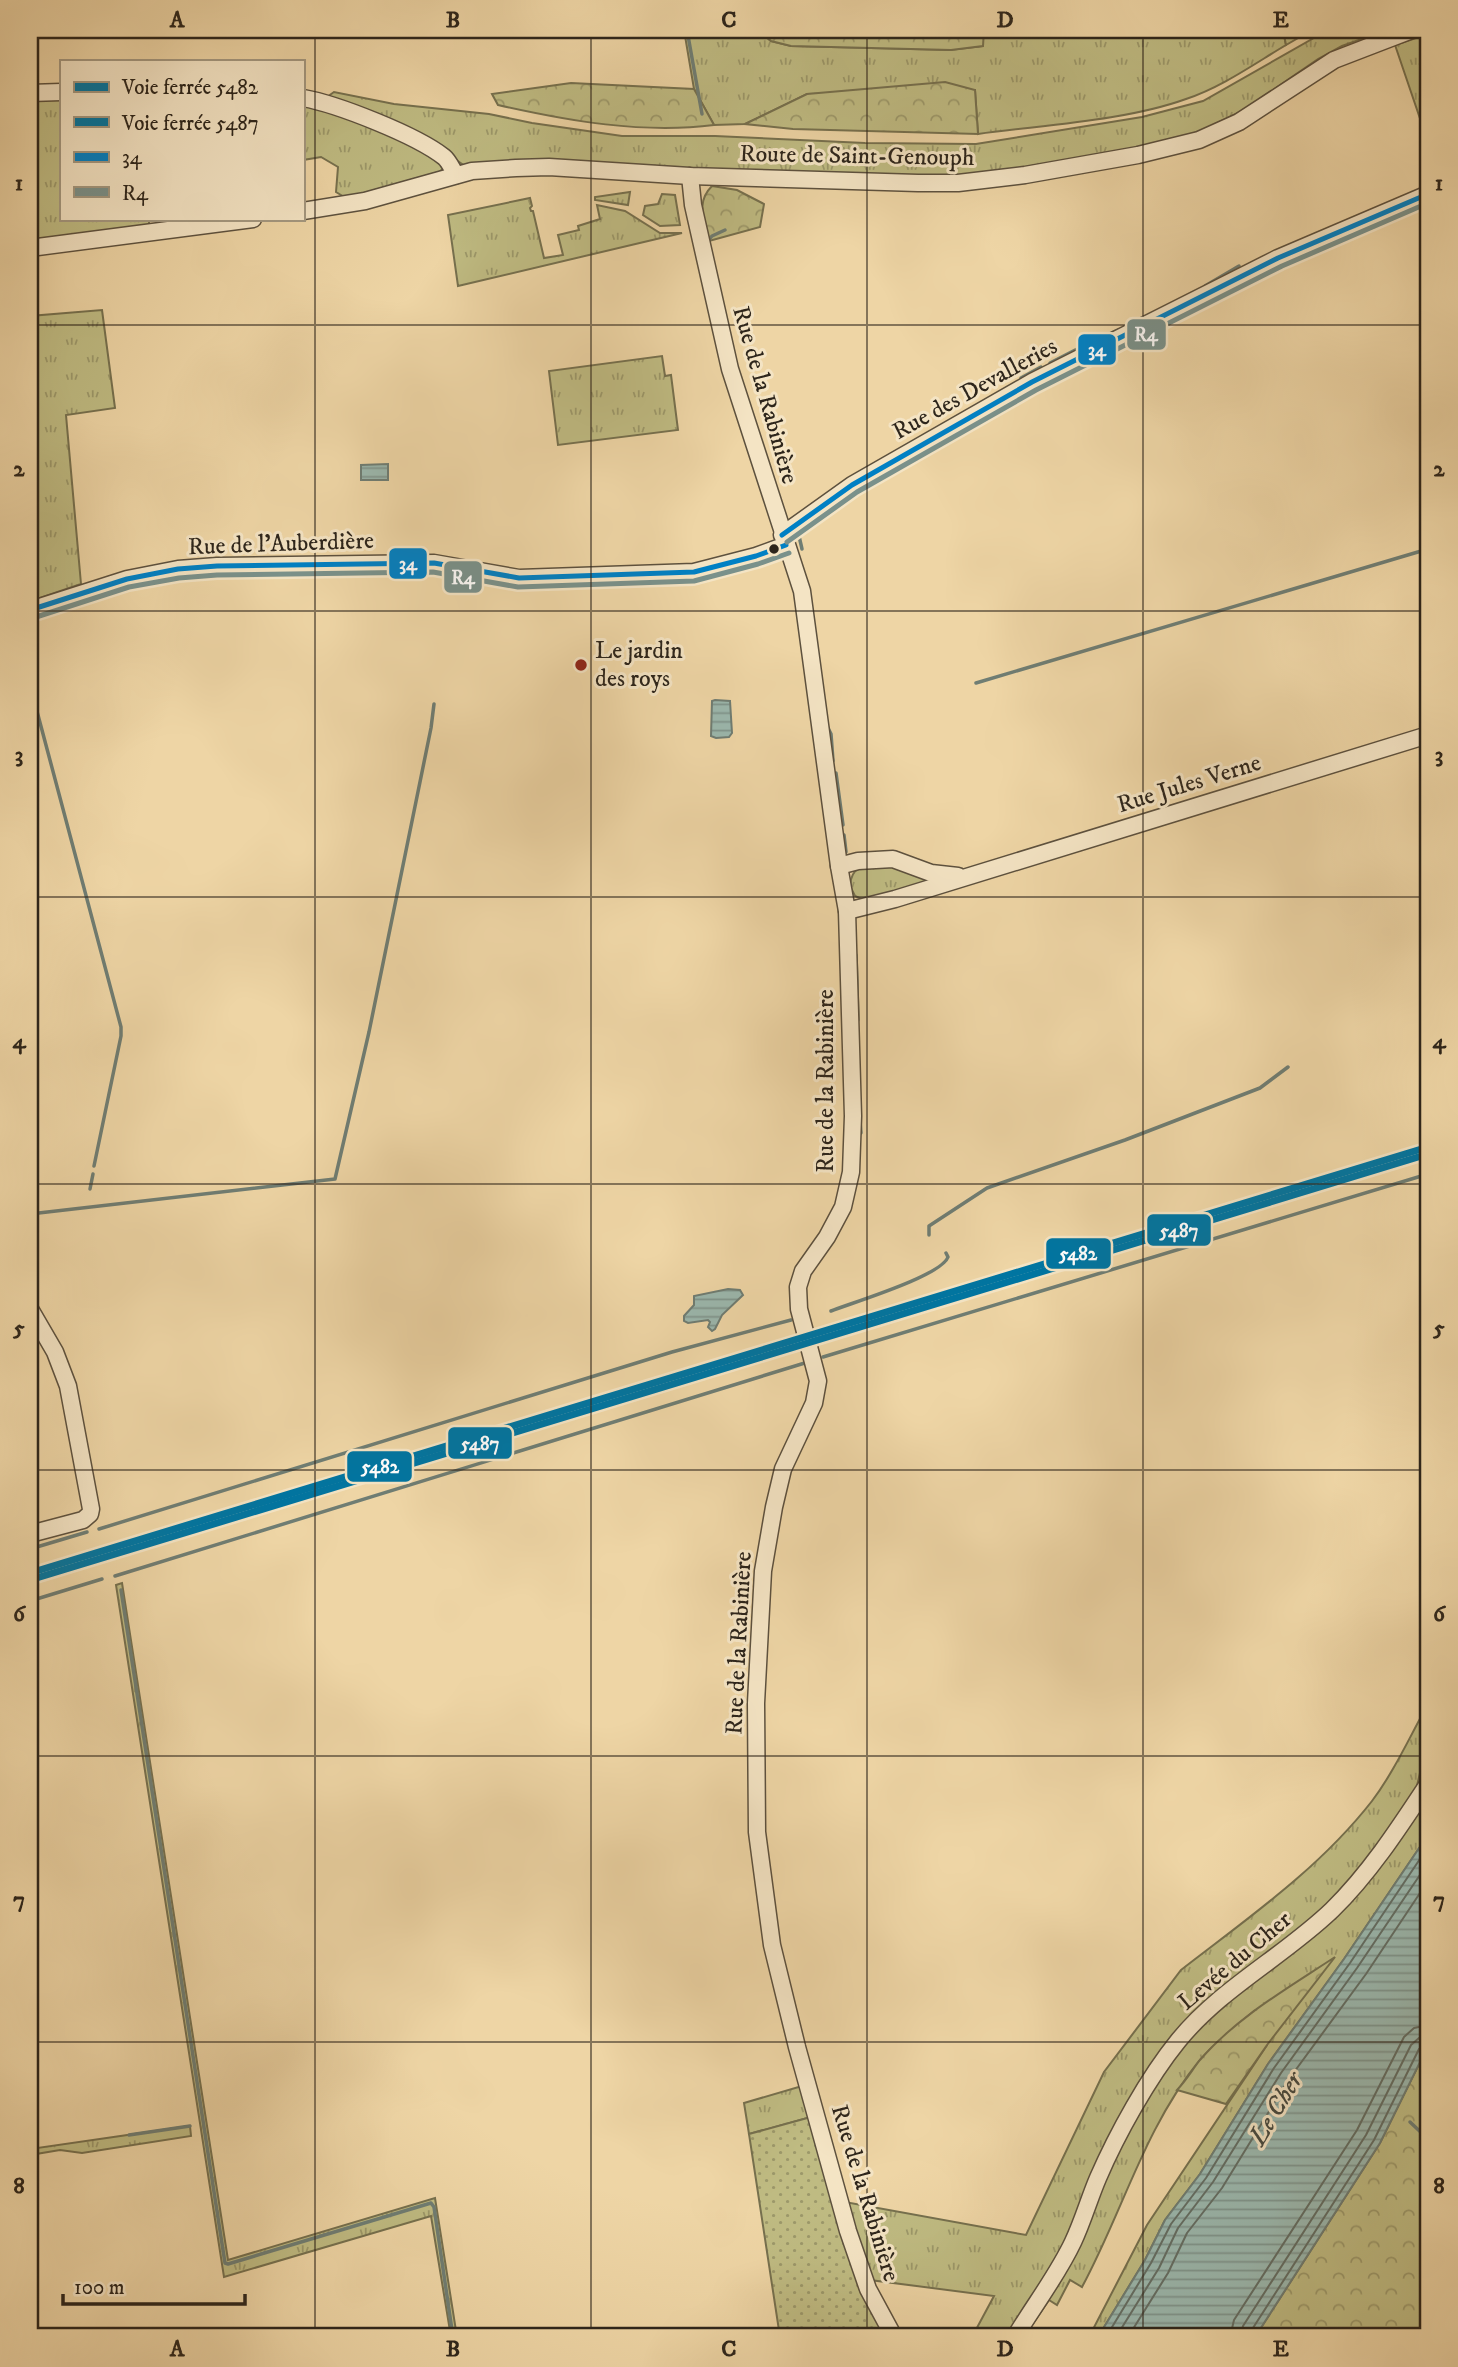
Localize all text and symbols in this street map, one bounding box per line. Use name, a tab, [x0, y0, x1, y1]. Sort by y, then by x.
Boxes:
text: A	[169, 6, 186, 35]
text: B	[446, 6, 460, 35]
text: C	[721, 6, 737, 35]
text: D	[996, 6, 1014, 35]
text: E	[1273, 6, 1289, 35]
legend	[60, 60, 304, 220]
text: Voie ferrée 5482	[121, 75, 259, 101]
text: Voie ferrée 5487	[121, 111, 259, 137]
street label: Route de Saint-Genouph	[739, 139, 975, 173]
text: 34	[122, 145, 143, 171]
text: 1	[15, 169, 23, 198]
text: 1	[1435, 169, 1443, 198]
text: R4	[122, 181, 149, 207]
street label: Rue de la Rabinière	[725, 303, 805, 487]
line badge: R4	[1126, 318, 1167, 351]
text: R4	[1134, 324, 1159, 347]
street label: Rue des Devalleries	[887, 331, 1063, 447]
line badge: 34	[1077, 333, 1117, 366]
text: 34	[1088, 339, 1107, 362]
text: 2	[13, 455, 25, 484]
text: 2	[1433, 455, 1445, 484]
street label: Rue de l'Auberdière	[187, 526, 375, 562]
unlabelled marker	[767, 542, 781, 556]
line badge: 34	[388, 547, 428, 580]
text: 34	[399, 553, 418, 576]
line badge: R4	[443, 560, 483, 594]
text: R4	[451, 567, 476, 590]
place label: Le jardin des roys	[595, 636, 683, 694]
marker: Le jardin des roys	[573, 657, 589, 673]
text: 3	[15, 741, 23, 770]
text: 3	[1435, 741, 1443, 770]
street label: Rue Jules Verne	[1113, 748, 1265, 820]
street label: Rue de la Rabinière	[811, 989, 841, 1173]
text: 4	[12, 1027, 27, 1056]
text: 4	[1432, 1027, 1447, 1056]
line badge: 5487	[1146, 1213, 1212, 1247]
text: 5487	[1159, 1220, 1198, 1243]
line badge: 5482	[1045, 1237, 1112, 1270]
text: 5482	[1058, 1243, 1098, 1266]
text: 5	[12, 1314, 25, 1343]
text: 5	[1432, 1314, 1445, 1343]
line badge: 5487	[447, 1426, 513, 1460]
text: 5487	[460, 1433, 499, 1456]
line badge: 5482	[346, 1450, 413, 1483]
text: 5482	[360, 1456, 400, 1479]
street label: Rue de la Rabinière	[719, 1551, 759, 1735]
text: 6	[13, 1600, 27, 1629]
text: 6	[1433, 1600, 1447, 1629]
text: 7	[13, 1886, 25, 1915]
text: 7	[1433, 1886, 1445, 1915]
street label: Levée du Cher	[1172, 1905, 1298, 2017]
water label: Le Cher	[1240, 2065, 1312, 2153]
street label: Rue de la Rabinière	[824, 2101, 906, 2285]
text: 8	[13, 2172, 25, 2201]
text: 8	[1433, 2172, 1445, 2201]
scale bar	[63, 2262, 245, 2306]
text: 100 m	[74, 2275, 125, 2301]
text: A	[169, 2335, 186, 2364]
text: B	[446, 2335, 460, 2364]
text: C	[721, 2335, 737, 2364]
text: D	[996, 2335, 1014, 2364]
text: E	[1273, 2335, 1289, 2364]

